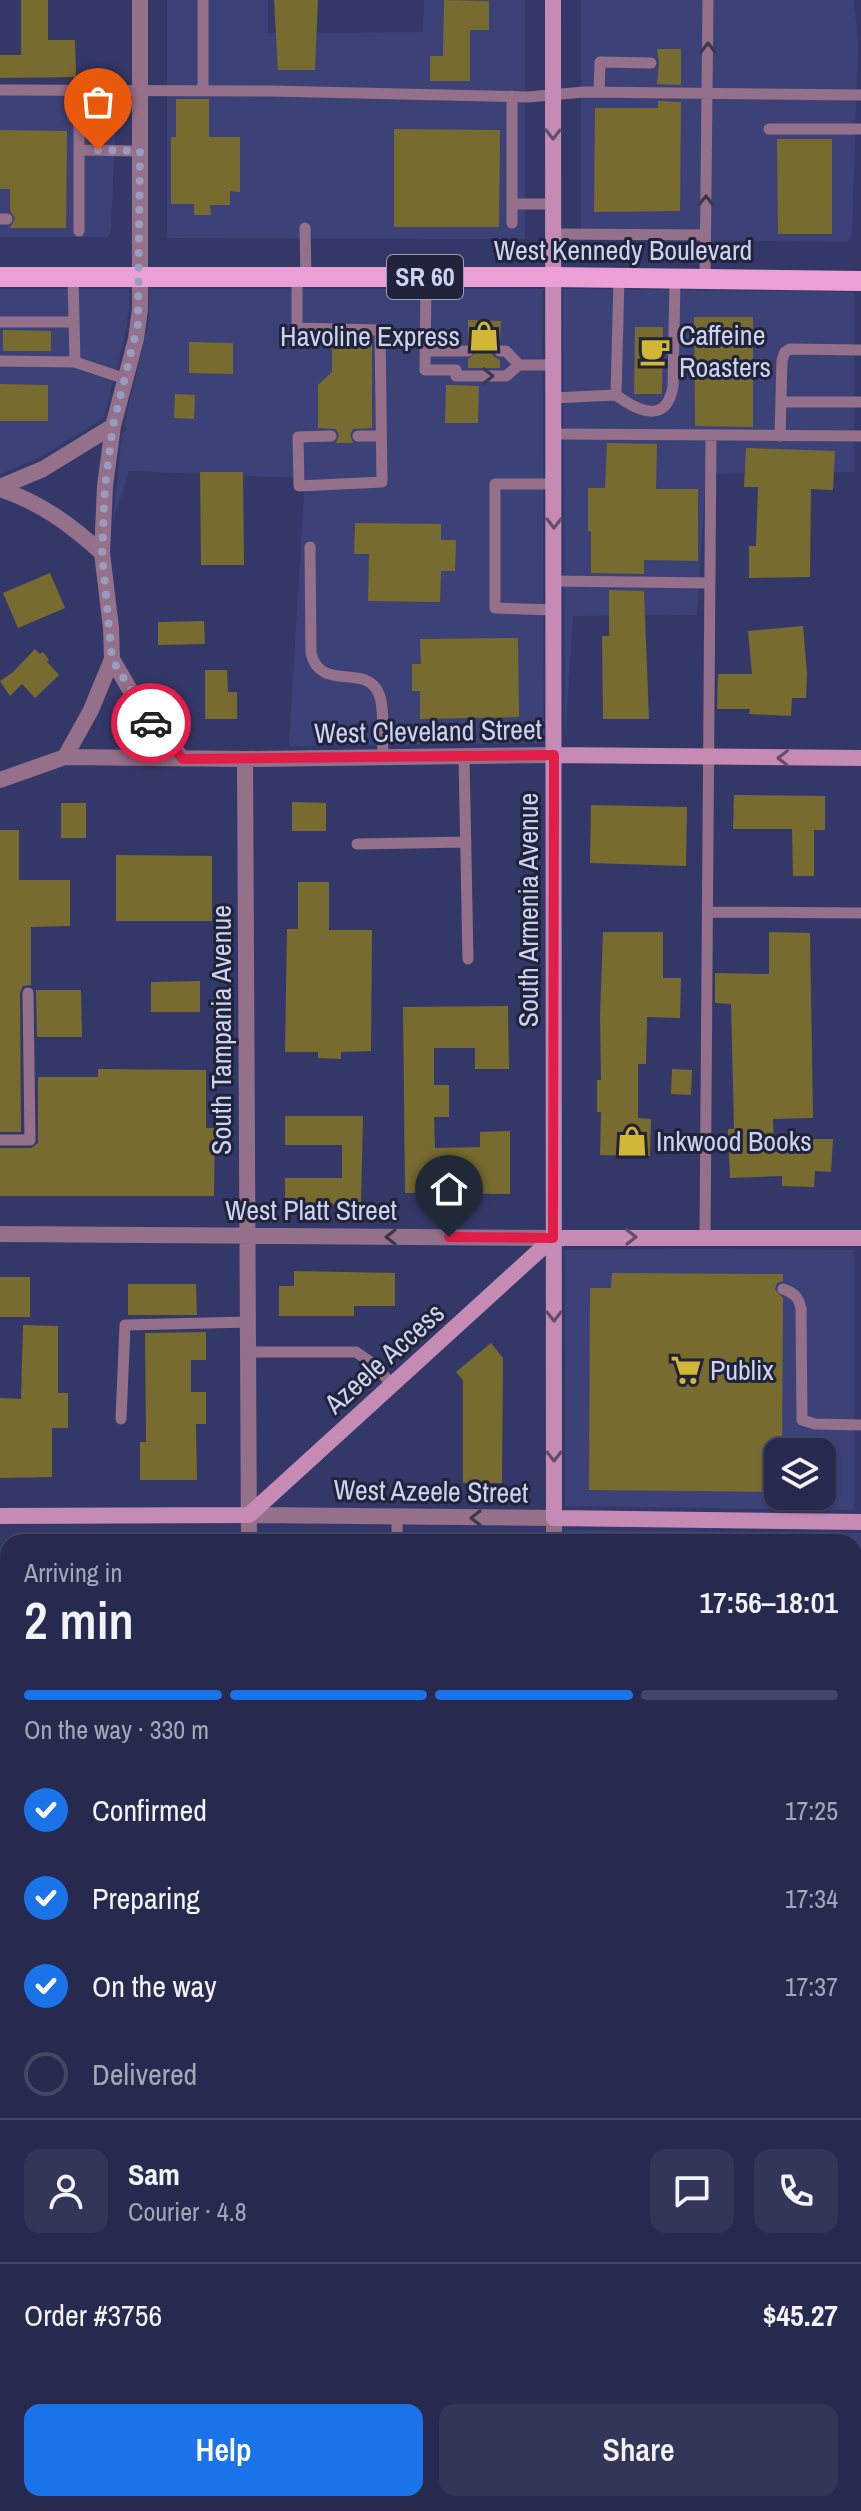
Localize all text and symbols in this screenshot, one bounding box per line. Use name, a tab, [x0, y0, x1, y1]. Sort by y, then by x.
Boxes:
one-way arrow	[699, 41, 717, 54]
pin	[64, 68, 132, 150]
icon: bag	[76, 80, 120, 124]
one-way arrow	[544, 128, 562, 141]
one-way arrow	[697, 194, 715, 207]
street label: West Kennedy Boulevard	[494, 231, 752, 269]
road number: SR 60	[387, 255, 463, 299]
place label: Caffeine Roasters	[679, 316, 771, 386]
place label: Havoline Express	[280, 317, 460, 355]
shop icon: Havoline Express	[467, 319, 501, 353]
cafe icon: Caffeine Roasters	[638, 334, 672, 368]
one-way arrow	[482, 367, 495, 385]
one-way arrow	[545, 517, 563, 530]
courier	[111, 683, 191, 763]
icon: car	[129, 701, 173, 745]
street label: West Cleveland Street	[314, 710, 542, 752]
one-way arrow	[776, 749, 789, 766]
street label: South Armenia Avenue	[509, 793, 547, 1027]
street label: South Tampania Avenue	[202, 905, 240, 1155]
place label: Inkwood Books	[656, 1122, 812, 1160]
shop icon: Inkwood Books	[615, 1124, 649, 1158]
pin	[415, 1155, 483, 1237]
icon: home	[427, 1167, 471, 1211]
street label: West Platt Street	[225, 1191, 397, 1229]
one-way arrow	[384, 1228, 397, 1246]
one-way arrow	[625, 1228, 638, 1246]
street label: Azeele Access	[315, 1294, 452, 1423]
one-way arrow	[545, 1310, 563, 1323]
place label: Publix	[710, 1351, 774, 1389]
supermarket icon: Publix	[669, 1353, 703, 1387]
map controls	[764, 1438, 836, 1510]
button: layers	[764, 1438, 836, 1510]
one-way arrow	[545, 1450, 563, 1463]
street label: West Azeele Street	[333, 1470, 529, 1512]
one-way arrow	[469, 1509, 482, 1526]
text: Arriving in	[24, 1555, 122, 1590]
text: 17:56–18:01	[699, 1582, 838, 1622]
text: 2 min	[24, 1585, 134, 1655]
text: On the way · 330 m	[24, 1712, 209, 1747]
icon: check	[24, 1788, 68, 1832]
text: Confirmed	[92, 1790, 207, 1830]
text: 17:25	[785, 1793, 838, 1828]
icon: check	[24, 1876, 68, 1920]
text: Preparing	[92, 1878, 200, 1918]
text: 17:34	[785, 1881, 838, 1916]
icon: check	[24, 1964, 68, 2008]
text: On the way	[92, 1966, 216, 2006]
text: 17:37	[785, 1969, 838, 2004]
text: Delivered	[92, 2054, 197, 2094]
button: person	[24, 2149, 108, 2233]
button: chat	[650, 2149, 734, 2233]
button: phone	[754, 2149, 838, 2233]
text: Sam	[128, 2154, 180, 2194]
text: Courier · 4.8	[128, 2194, 247, 2229]
text: Order #3756	[24, 2295, 162, 2335]
text: $45.27	[763, 2295, 838, 2335]
button: Help	[24, 2404, 423, 2496]
button: Share	[439, 2404, 838, 2496]

